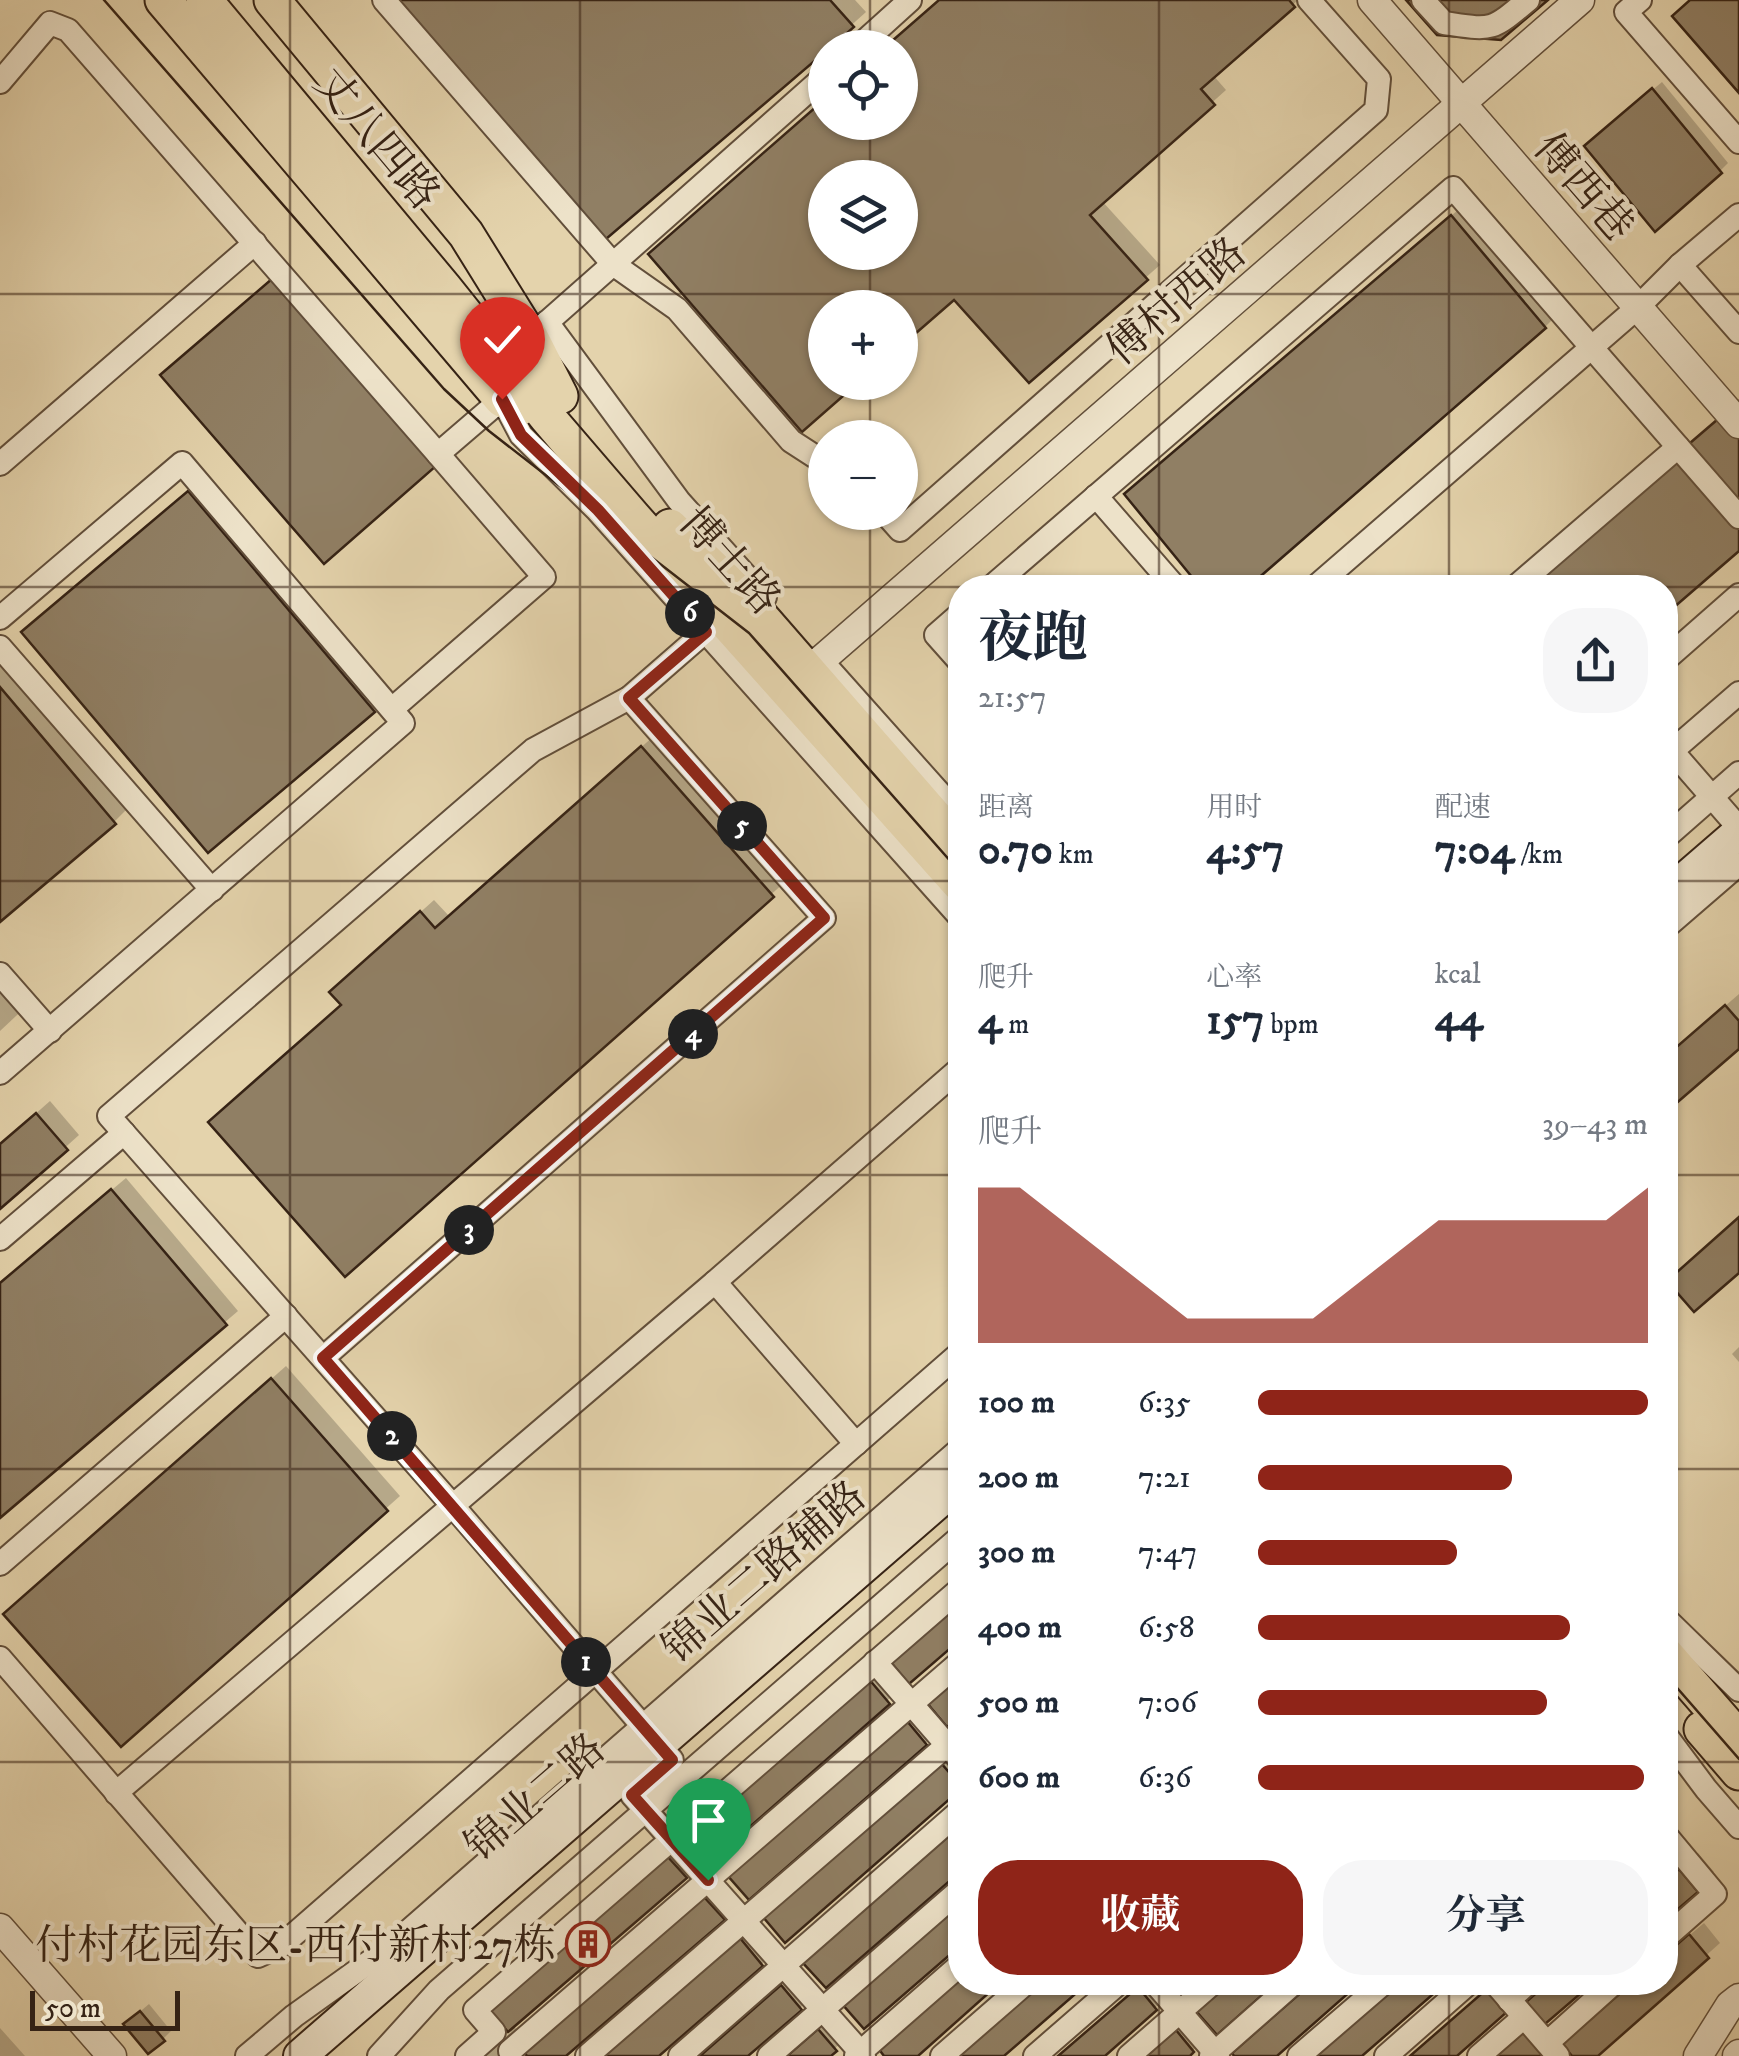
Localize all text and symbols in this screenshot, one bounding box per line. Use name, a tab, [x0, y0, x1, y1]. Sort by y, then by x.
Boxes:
map controls	[808, 30, 918, 530]
button: locate	[808, 30, 918, 140]
street label: 丈八四路	[302, 59, 450, 221]
street label: 傅西巷	[1522, 123, 1644, 253]
button: layers	[808, 160, 918, 270]
street label: 傅村西路	[1097, 228, 1257, 377]
button: +	[808, 290, 918, 400]
pin	[460, 297, 545, 400]
icon: check	[475, 312, 530, 367]
button: −	[808, 420, 918, 530]
street label: 博士路	[667, 498, 790, 626]
pin: 6	[665, 588, 715, 638]
text: 6	[683, 595, 697, 630]
text: 夜跑	[978, 606, 1088, 675]
button: share	[1543, 608, 1648, 713]
text: 21:57	[978, 678, 1047, 718]
text: 距离	[978, 790, 1034, 825]
text: 用时	[1206, 790, 1262, 825]
text: 配速	[1435, 790, 1491, 825]
pin: 5	[717, 801, 767, 851]
text: 5	[735, 808, 749, 843]
text: 0.70	[978, 825, 1053, 877]
text: 4:57	[1206, 825, 1284, 877]
text: 7:04	[1435, 825, 1514, 877]
text: km	[1053, 837, 1094, 872]
text: /km	[1514, 837, 1563, 872]
text: kcal	[1435, 957, 1481, 992]
text: 爬升	[978, 960, 1034, 995]
text: 心率	[1206, 960, 1262, 995]
text: 44	[1435, 992, 1483, 1044]
text: 4	[978, 995, 1002, 1047]
text: 157	[1206, 995, 1265, 1047]
text: m	[1002, 1007, 1029, 1042]
text: bpm	[1265, 1007, 1319, 1042]
pin: 4	[668, 1009, 718, 1059]
text: 4	[685, 1016, 701, 1051]
text: 39–43 m	[1542, 1105, 1648, 1145]
text: 爬升	[978, 1113, 1042, 1153]
pin: 3	[444, 1205, 494, 1255]
text: 3	[464, 1212, 474, 1247]
text: 100 m	[978, 1383, 1055, 1423]
text: 6:35	[1138, 1383, 1191, 1423]
pin: 2	[367, 1411, 417, 1461]
text: 2	[385, 1418, 399, 1453]
text: 200 m	[978, 1458, 1059, 1498]
text: 7:21	[1138, 1458, 1191, 1498]
street label: 锦业二路辅路	[653, 1471, 877, 1676]
text: 300 m	[978, 1533, 1055, 1573]
text: 7:47	[1138, 1533, 1197, 1573]
text: 400 m	[978, 1608, 1062, 1648]
text: 6:58	[1138, 1608, 1195, 1648]
pin: 1	[561, 1637, 611, 1687]
text: 1	[581, 1644, 591, 1679]
text: 500 m	[978, 1683, 1059, 1723]
text: 7:06	[1138, 1683, 1197, 1723]
street label: 锦业二路	[456, 1724, 616, 1873]
text: 600 m	[978, 1758, 1060, 1798]
text: 6:36	[1138, 1758, 1192, 1798]
pin	[666, 1778, 751, 1881]
icon: arrive	[681, 1793, 736, 1848]
button: 收藏	[978, 1860, 1303, 1975]
button: 分享	[1323, 1860, 1648, 1975]
place label: 付村花园东区-西付新村27栋	[35, 1921, 556, 1973]
building icon: 付村花园东区-西付新村27栋	[565, 1921, 611, 1967]
scale bar	[30, 1986, 180, 2030]
text: 50 m	[45, 1991, 101, 2026]

